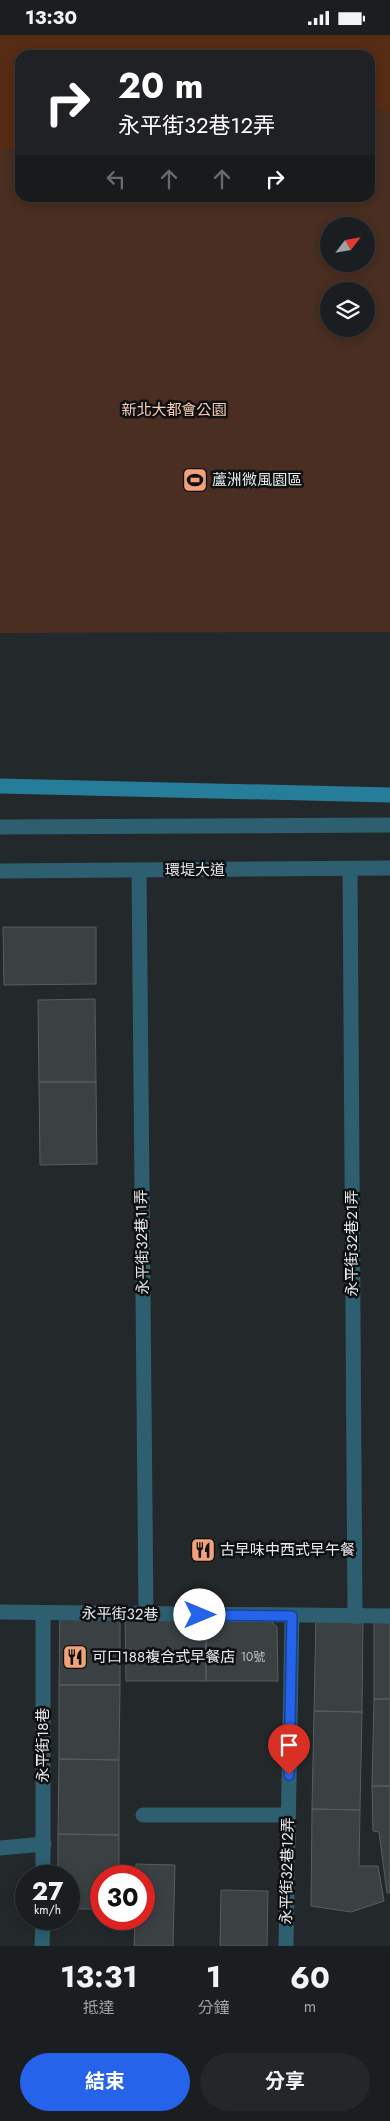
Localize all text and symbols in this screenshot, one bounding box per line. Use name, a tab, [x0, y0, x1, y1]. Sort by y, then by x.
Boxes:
text: 13:30	[25, 4, 77, 31]
text: 20 m	[118, 61, 203, 111]
icon: right	[35, 70, 100, 135]
text: 永平街32巷12弄	[118, 109, 275, 141]
icon: left	[102, 165, 130, 193]
icon: ahead	[155, 165, 183, 193]
icon: ahead	[208, 165, 236, 193]
icon: right	[261, 165, 289, 193]
north arrow	[320, 217, 375, 273]
map controls	[320, 217, 375, 337]
button: layers	[320, 282, 375, 337]
park label: 新北大都會公園	[121, 399, 227, 421]
sports icon: 蘆洲微風園區	[182, 467, 208, 493]
place label: 蘆洲微風園區	[212, 469, 302, 491]
street label: 環堤大道	[165, 859, 225, 881]
street label: 永平街32巷11弄	[130, 1189, 154, 1295]
street label: 永平街32巷21弄	[341, 1189, 363, 1297]
restaurant icon: 古早味中西式早午餐	[190, 1537, 216, 1563]
place label: 古早味中西式早午餐	[220, 1539, 355, 1561]
position arrow	[173, 1588, 225, 1640]
street label: 永平街32巷	[81, 1602, 159, 1626]
restaurant icon: 可口188複合式早餐店	[62, 1644, 88, 1670]
place label: 可口188複合式早餐店	[92, 1646, 235, 1668]
house number: 10號	[241, 1648, 265, 1666]
street label: 永平街18巷	[32, 1708, 54, 1782]
pin	[268, 1724, 310, 1775]
icon: arrive	[275, 1731, 303, 1759]
street label: 永平街32巷12弄	[275, 1817, 299, 1925]
speed limit sign: 30	[90, 1865, 155, 1930]
text: 27	[32, 1873, 63, 1909]
text: km/h	[34, 1901, 61, 1919]
text: 13:31	[60, 1955, 138, 1998]
text: 1	[206, 1955, 221, 1998]
text: 60	[290, 1956, 330, 1999]
text: m	[304, 1995, 316, 2018]
text: 抵達	[83, 1996, 115, 2019]
text: 分鐘	[198, 1996, 230, 2019]
button: 結束	[20, 2053, 190, 2111]
button: 分享	[200, 2053, 370, 2111]

